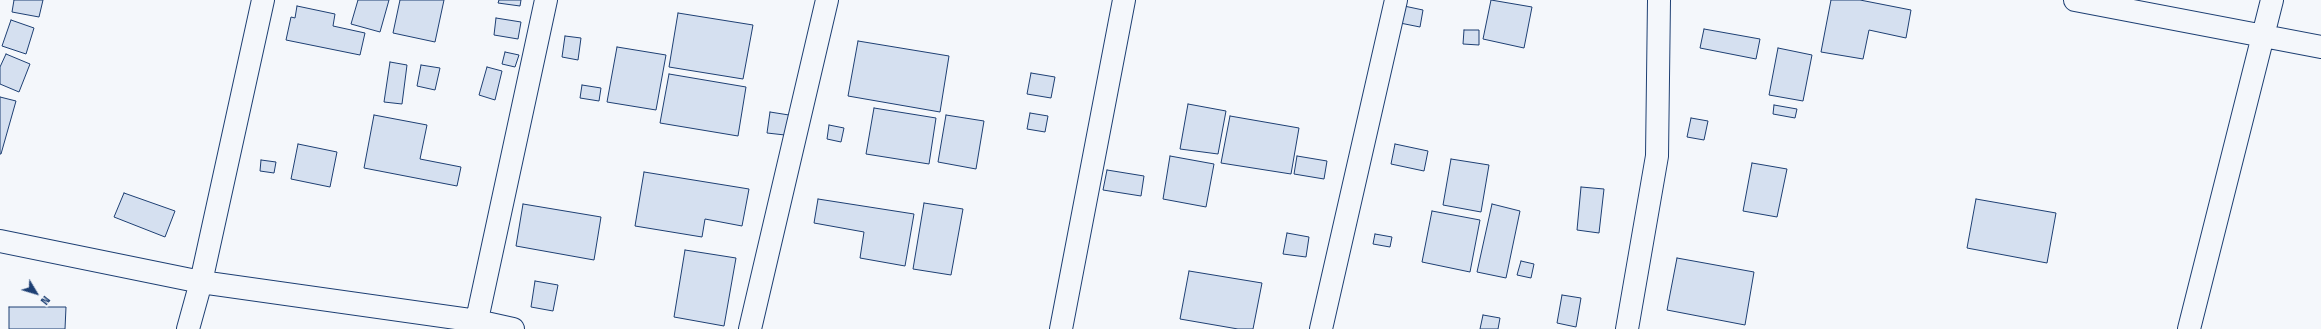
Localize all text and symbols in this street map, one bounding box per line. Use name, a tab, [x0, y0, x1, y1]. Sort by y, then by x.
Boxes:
north arrow	[16, 273, 56, 313]
text: N	[37, 292, 54, 308]

